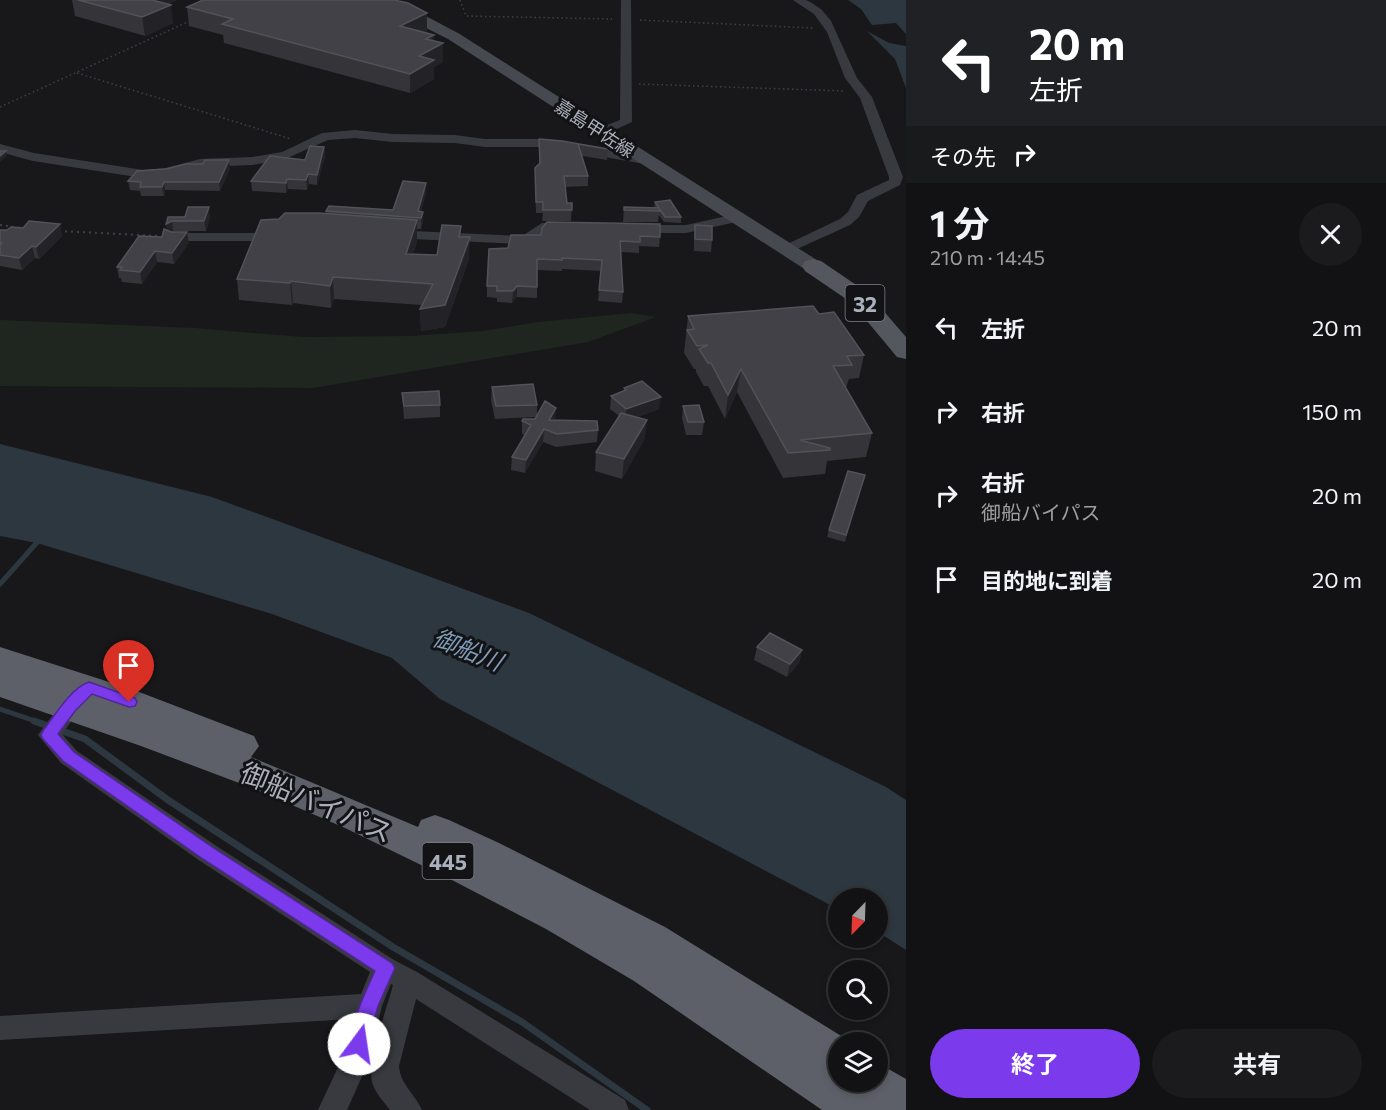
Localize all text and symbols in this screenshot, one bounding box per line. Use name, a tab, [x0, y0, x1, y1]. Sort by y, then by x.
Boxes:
text: 20 m	[1029, 17, 1125, 69]
icon: left	[930, 24, 1008, 102]
text: 左折	[1029, 73, 1083, 106]
street label: 嘉島甲佐線	[551, 94, 639, 162]
icon: right	[1008, 138, 1041, 171]
text: その先	[930, 143, 996, 170]
text: 1 分	[930, 200, 989, 244]
button: close	[1299, 203, 1362, 266]
text: 210 m · 14:45	[930, 245, 1045, 269]
road number: 32	[846, 285, 884, 321]
icon: left	[930, 311, 963, 344]
text: 20 m	[1312, 314, 1362, 341]
text: 左折	[981, 315, 1025, 342]
icon: right	[930, 395, 963, 428]
text: 150 m	[1302, 398, 1362, 425]
text: 右折	[981, 399, 1025, 426]
text: 右折	[981, 469, 1025, 496]
icon: right	[930, 479, 963, 512]
text: 20 m	[1312, 482, 1362, 509]
text: 御船バイパス	[981, 500, 1101, 524]
icon: arrive	[930, 563, 963, 596]
text: 20 m	[1312, 566, 1362, 593]
text: 目的地に到着	[981, 567, 1113, 594]
water label: 御船川	[429, 622, 510, 677]
pin	[103, 640, 154, 702]
icon: arrive	[112, 649, 145, 682]
street label: 御船バイパス	[236, 755, 398, 849]
road number: 445	[422, 843, 474, 879]
north arrow	[828, 888, 888, 948]
map controls	[828, 888, 888, 1092]
button: search	[828, 960, 888, 1020]
position arrow	[327, 1012, 391, 1076]
button: 終了	[930, 1029, 1140, 1098]
button: 共有	[1152, 1029, 1362, 1098]
button: layers	[828, 1032, 888, 1092]

